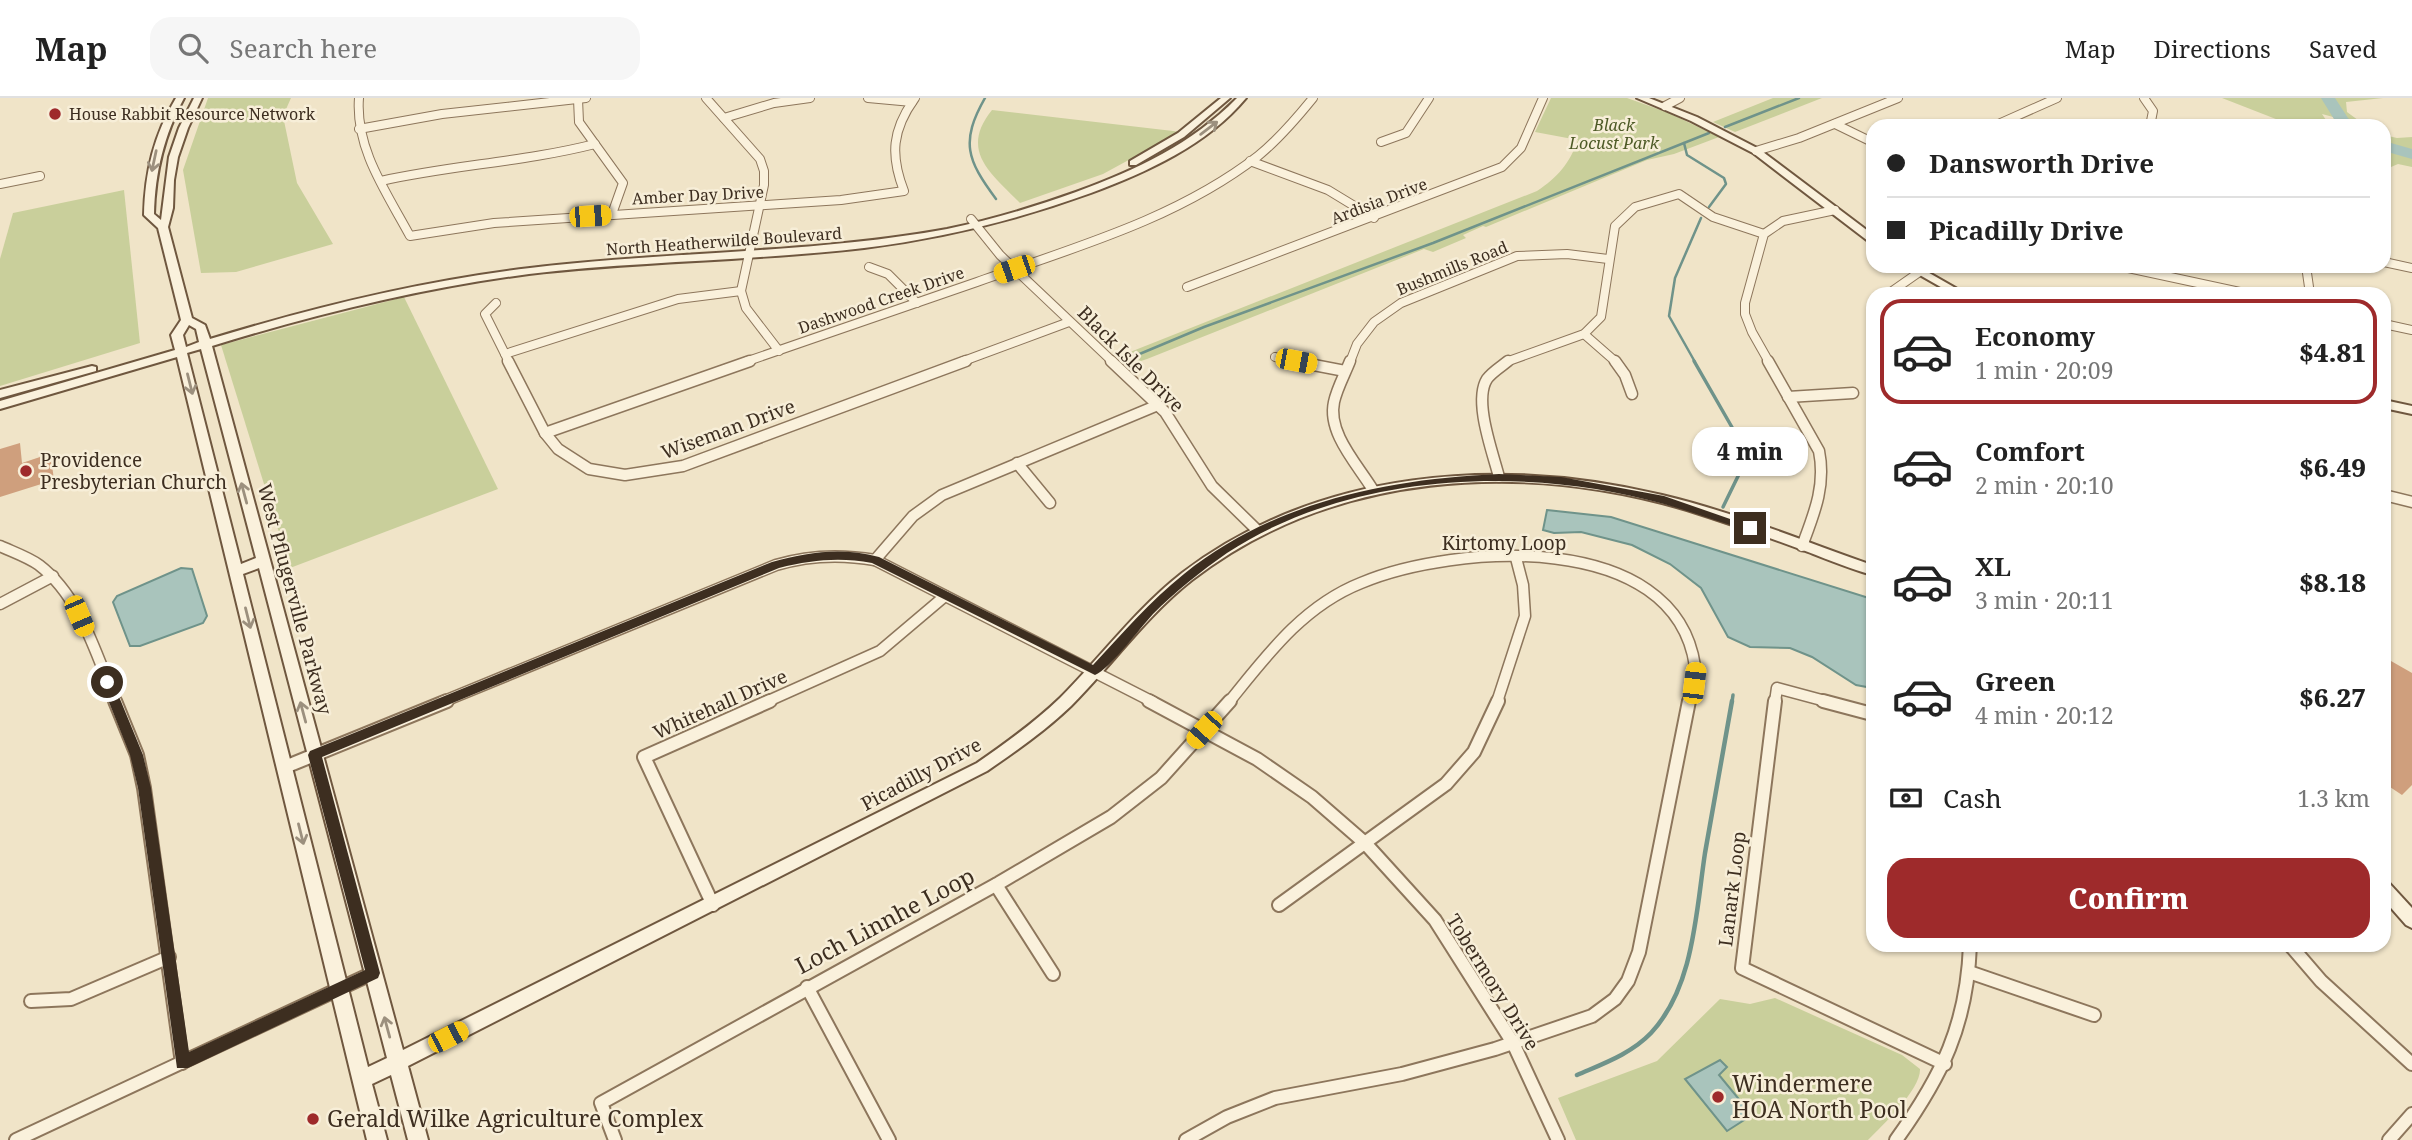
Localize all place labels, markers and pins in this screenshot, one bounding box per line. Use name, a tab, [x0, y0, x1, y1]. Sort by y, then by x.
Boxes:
place label: House Rabbit Resource Network	[69, 103, 316, 125]
marker: House Rabbit Resource Network	[47, 106, 63, 122]
place label: Providence Presbyterian Church	[40, 447, 227, 495]
marker: Providence Presbyterian Church	[18, 463, 34, 479]
place label: Windermere HOA North Pool	[1732, 1067, 1907, 1125]
marker: Windermere HOA North Pool	[1710, 1089, 1726, 1105]
place label: Gerald Wilke Agriculture Complex	[327, 1102, 704, 1134]
marker: Gerald Wilke Agriculture Complex	[305, 1111, 321, 1127]

